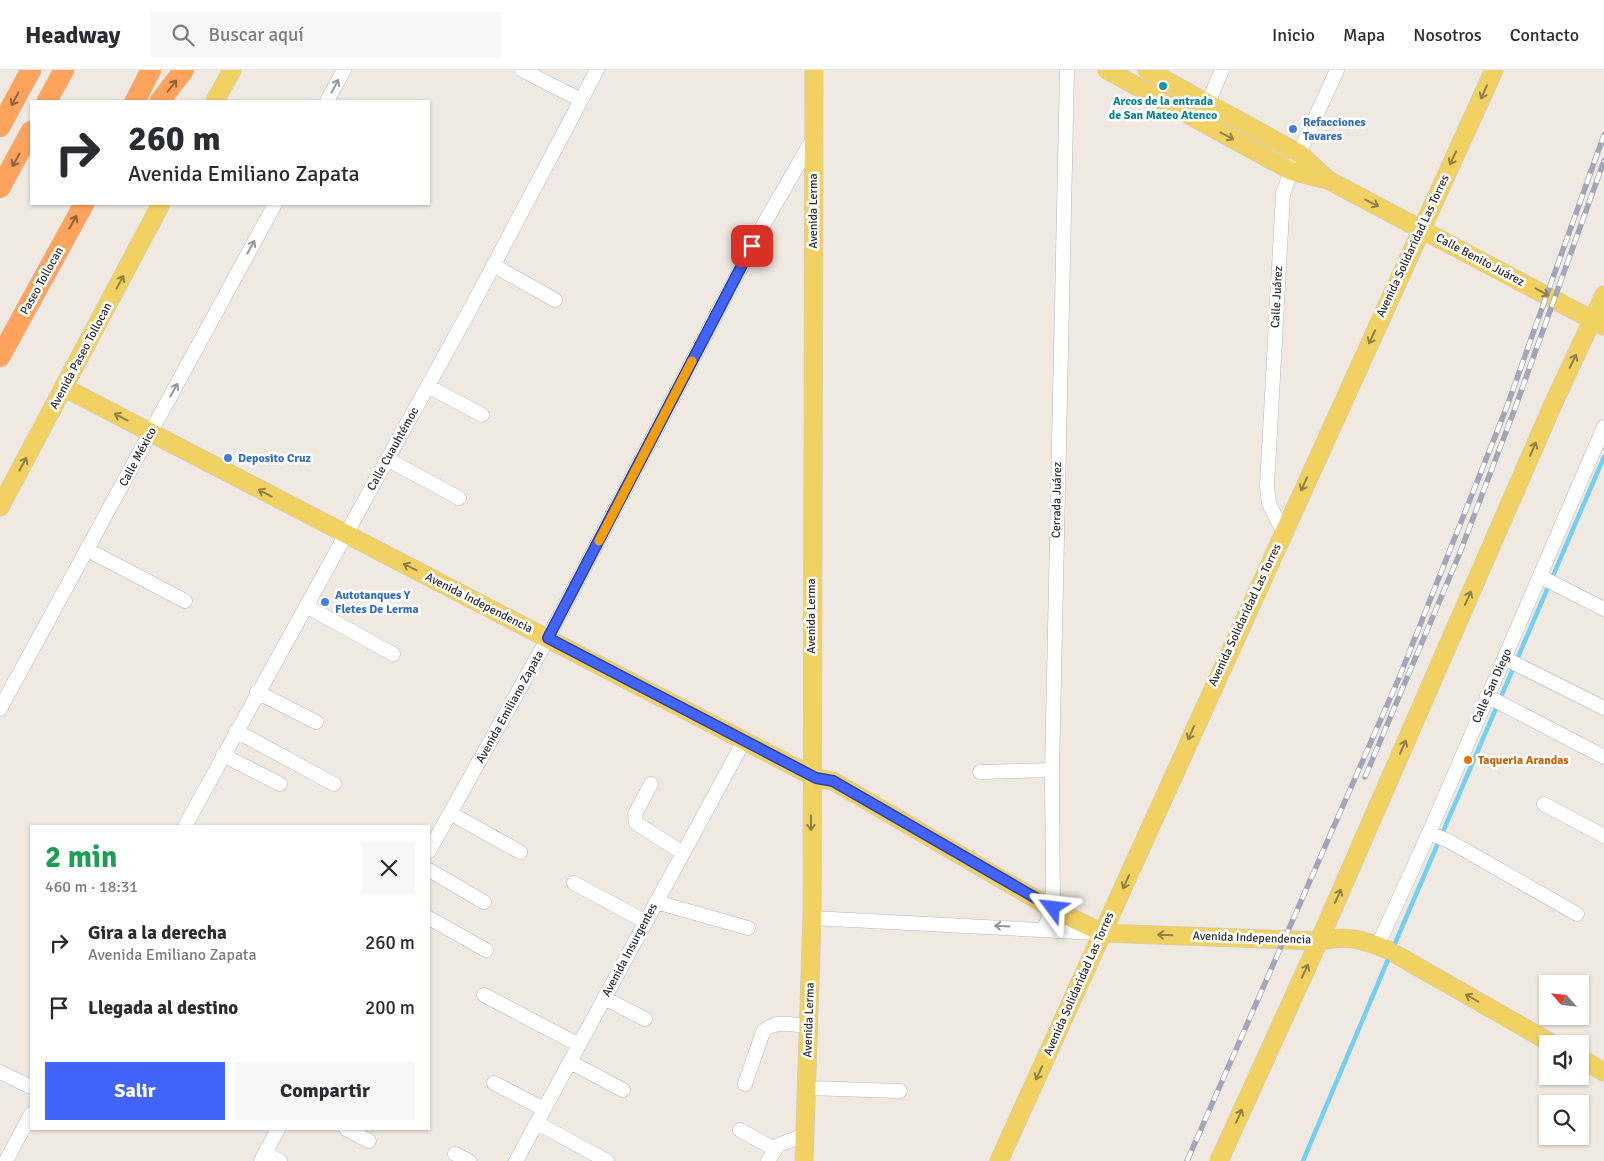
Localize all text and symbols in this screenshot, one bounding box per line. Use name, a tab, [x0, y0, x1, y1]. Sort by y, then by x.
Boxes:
search box	[151, 12, 501, 57]
text: Headway	[25, 20, 121, 50]
icon: search	[169, 21, 197, 49]
text: Buscar aquí	[209, 23, 304, 47]
text: Inicio	[1272, 24, 1315, 46]
text: Mapa	[1343, 24, 1385, 46]
text: Nosotros	[1413, 24, 1482, 46]
text: Contacto	[1510, 24, 1579, 46]
one-way arrow	[330, 78, 340, 93]
one-way arrow	[167, 79, 177, 93]
marker: Arcos de la entrada de San Mateo Atenco	[1157, 80, 1169, 92]
one-way arrow	[1478, 84, 1488, 99]
one-way arrow	[10, 91, 20, 105]
place label: Arcos de la entrada de San Mateo Atenco	[1109, 94, 1217, 123]
place label: Refacciones Tavares	[1303, 115, 1366, 144]
text: 260 m	[128, 117, 221, 160]
icon: right	[45, 120, 110, 185]
marker: Refacciones Tavares	[1287, 123, 1299, 135]
one-way arrow	[1219, 131, 1234, 141]
one-way arrow	[1448, 151, 1458, 166]
one-way arrow	[10, 152, 20, 166]
text: Avenida Emiliano Zapata	[128, 160, 360, 187]
street label: Avenida Solidaridad Las Torres	[1373, 172, 1453, 320]
street label: Avenida Lerma	[806, 173, 821, 249]
one-way arrow	[1364, 198, 1379, 208]
one-way arrow	[69, 216, 79, 230]
pin	[731, 225, 773, 267]
street label: Calle Benito Juárez	[1433, 230, 1527, 290]
icon: arrive	[738, 232, 766, 260]
one-way arrow	[246, 240, 256, 255]
street label: Paseo Tollocan	[17, 244, 67, 318]
street label: Calle Juárez	[1268, 266, 1286, 328]
one-way arrow	[115, 275, 125, 290]
one-way arrow	[1534, 287, 1549, 297]
street label: Avenida Paseo Tollocan	[47, 300, 115, 412]
one-way arrow	[1367, 329, 1376, 344]
one-way arrow	[1569, 354, 1579, 369]
one-way arrow	[169, 383, 179, 398]
street label: Calle Cuauhtémoc	[364, 404, 422, 493]
one-way arrow	[114, 412, 129, 422]
street label: Calle México	[116, 425, 160, 489]
one-way arrow	[1529, 442, 1539, 457]
place label: Deposito Cruz	[238, 451, 312, 466]
marker: Deposito Cruz	[222, 452, 234, 464]
one-way arrow	[18, 457, 28, 472]
street label: Cerrada Juárez	[1049, 462, 1065, 538]
one-way arrow	[1299, 476, 1309, 491]
one-way arrow	[258, 488, 273, 497]
street label: Avenida Solidaridad Las Torres	[1205, 541, 1285, 689]
one-way arrow	[402, 562, 417, 572]
street label: Avenida Independencia	[423, 569, 535, 637]
street label: Avenida Lerma	[804, 578, 819, 654]
place label: Autotanques Y Fletes De Lerma	[335, 588, 419, 617]
one-way arrow	[1464, 591, 1474, 606]
marker: Autotanques Y Fletes De Lerma	[319, 596, 331, 608]
street label: Calle San Diego	[1469, 646, 1515, 726]
street label: Avenida Emiliano Zapata	[473, 648, 547, 766]
one-way arrow	[1186, 725, 1196, 740]
one-way arrow	[1399, 740, 1409, 755]
place label: Taqueria Arandas	[1478, 753, 1569, 768]
marker: Taqueria Arandas	[1462, 754, 1474, 766]
one-way arrow	[806, 814, 816, 831]
text: 2 min	[45, 839, 117, 876]
button: close	[363, 842, 415, 894]
one-way arrow	[1120, 874, 1130, 889]
text: 460 m · 18:31	[45, 877, 138, 897]
position arrow	[1026, 881, 1078, 933]
one-way arrow	[1334, 889, 1344, 904]
street label: Avenida Insurgentes	[599, 901, 661, 999]
street label: Avenida Solidaridad Las Torres	[1040, 910, 1118, 1058]
text: Gira a la derecha	[88, 921, 227, 945]
one-way arrow	[994, 922, 1010, 931]
street label: Avenida Independencia	[1192, 928, 1312, 948]
icon: right	[45, 929, 73, 957]
one-way arrow	[1158, 930, 1174, 940]
text: 260 m	[365, 931, 415, 955]
text: Avenida Emiliano Zapata	[88, 945, 257, 965]
one-way arrow	[1300, 963, 1310, 978]
north arrow	[1539, 975, 1589, 1025]
map controls	[1539, 975, 1589, 1145]
street label: Avenida Lerma	[800, 982, 818, 1058]
one-way arrow	[1466, 992, 1480, 1002]
icon: arrive	[45, 994, 73, 1022]
text: Llegada al destino	[88, 996, 238, 1020]
text: 200 m	[365, 996, 415, 1020]
button: sound	[1539, 1035, 1589, 1085]
button: Salir	[45, 1062, 225, 1120]
button: Compartir	[235, 1062, 415, 1120]
one-way arrow	[1034, 1065, 1043, 1080]
button: search	[1539, 1095, 1589, 1145]
one-way arrow	[1234, 1109, 1244, 1124]

